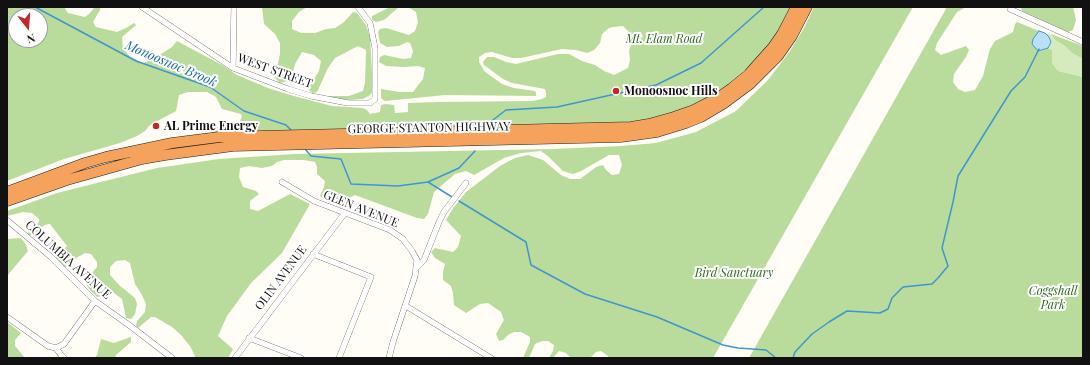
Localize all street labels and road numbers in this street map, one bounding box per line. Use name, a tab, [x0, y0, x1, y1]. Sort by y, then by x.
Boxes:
street label: WEST STREET	[235, 51, 315, 91]
street label: GEORGE STANTON HIGHWAY	[348, 119, 510, 137]
street label: GLEN AVENUE	[321, 187, 401, 231]
street label: COLUMBIA AVENUE	[22, 218, 114, 302]
street label: OLIN AVENUE	[252, 243, 310, 313]

